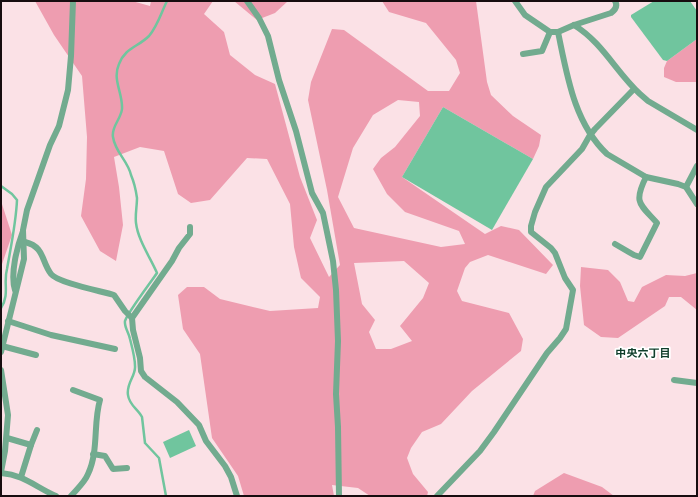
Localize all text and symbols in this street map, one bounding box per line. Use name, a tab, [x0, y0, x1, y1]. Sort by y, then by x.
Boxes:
district label: 中央六丁目	[616, 346, 671, 360]

